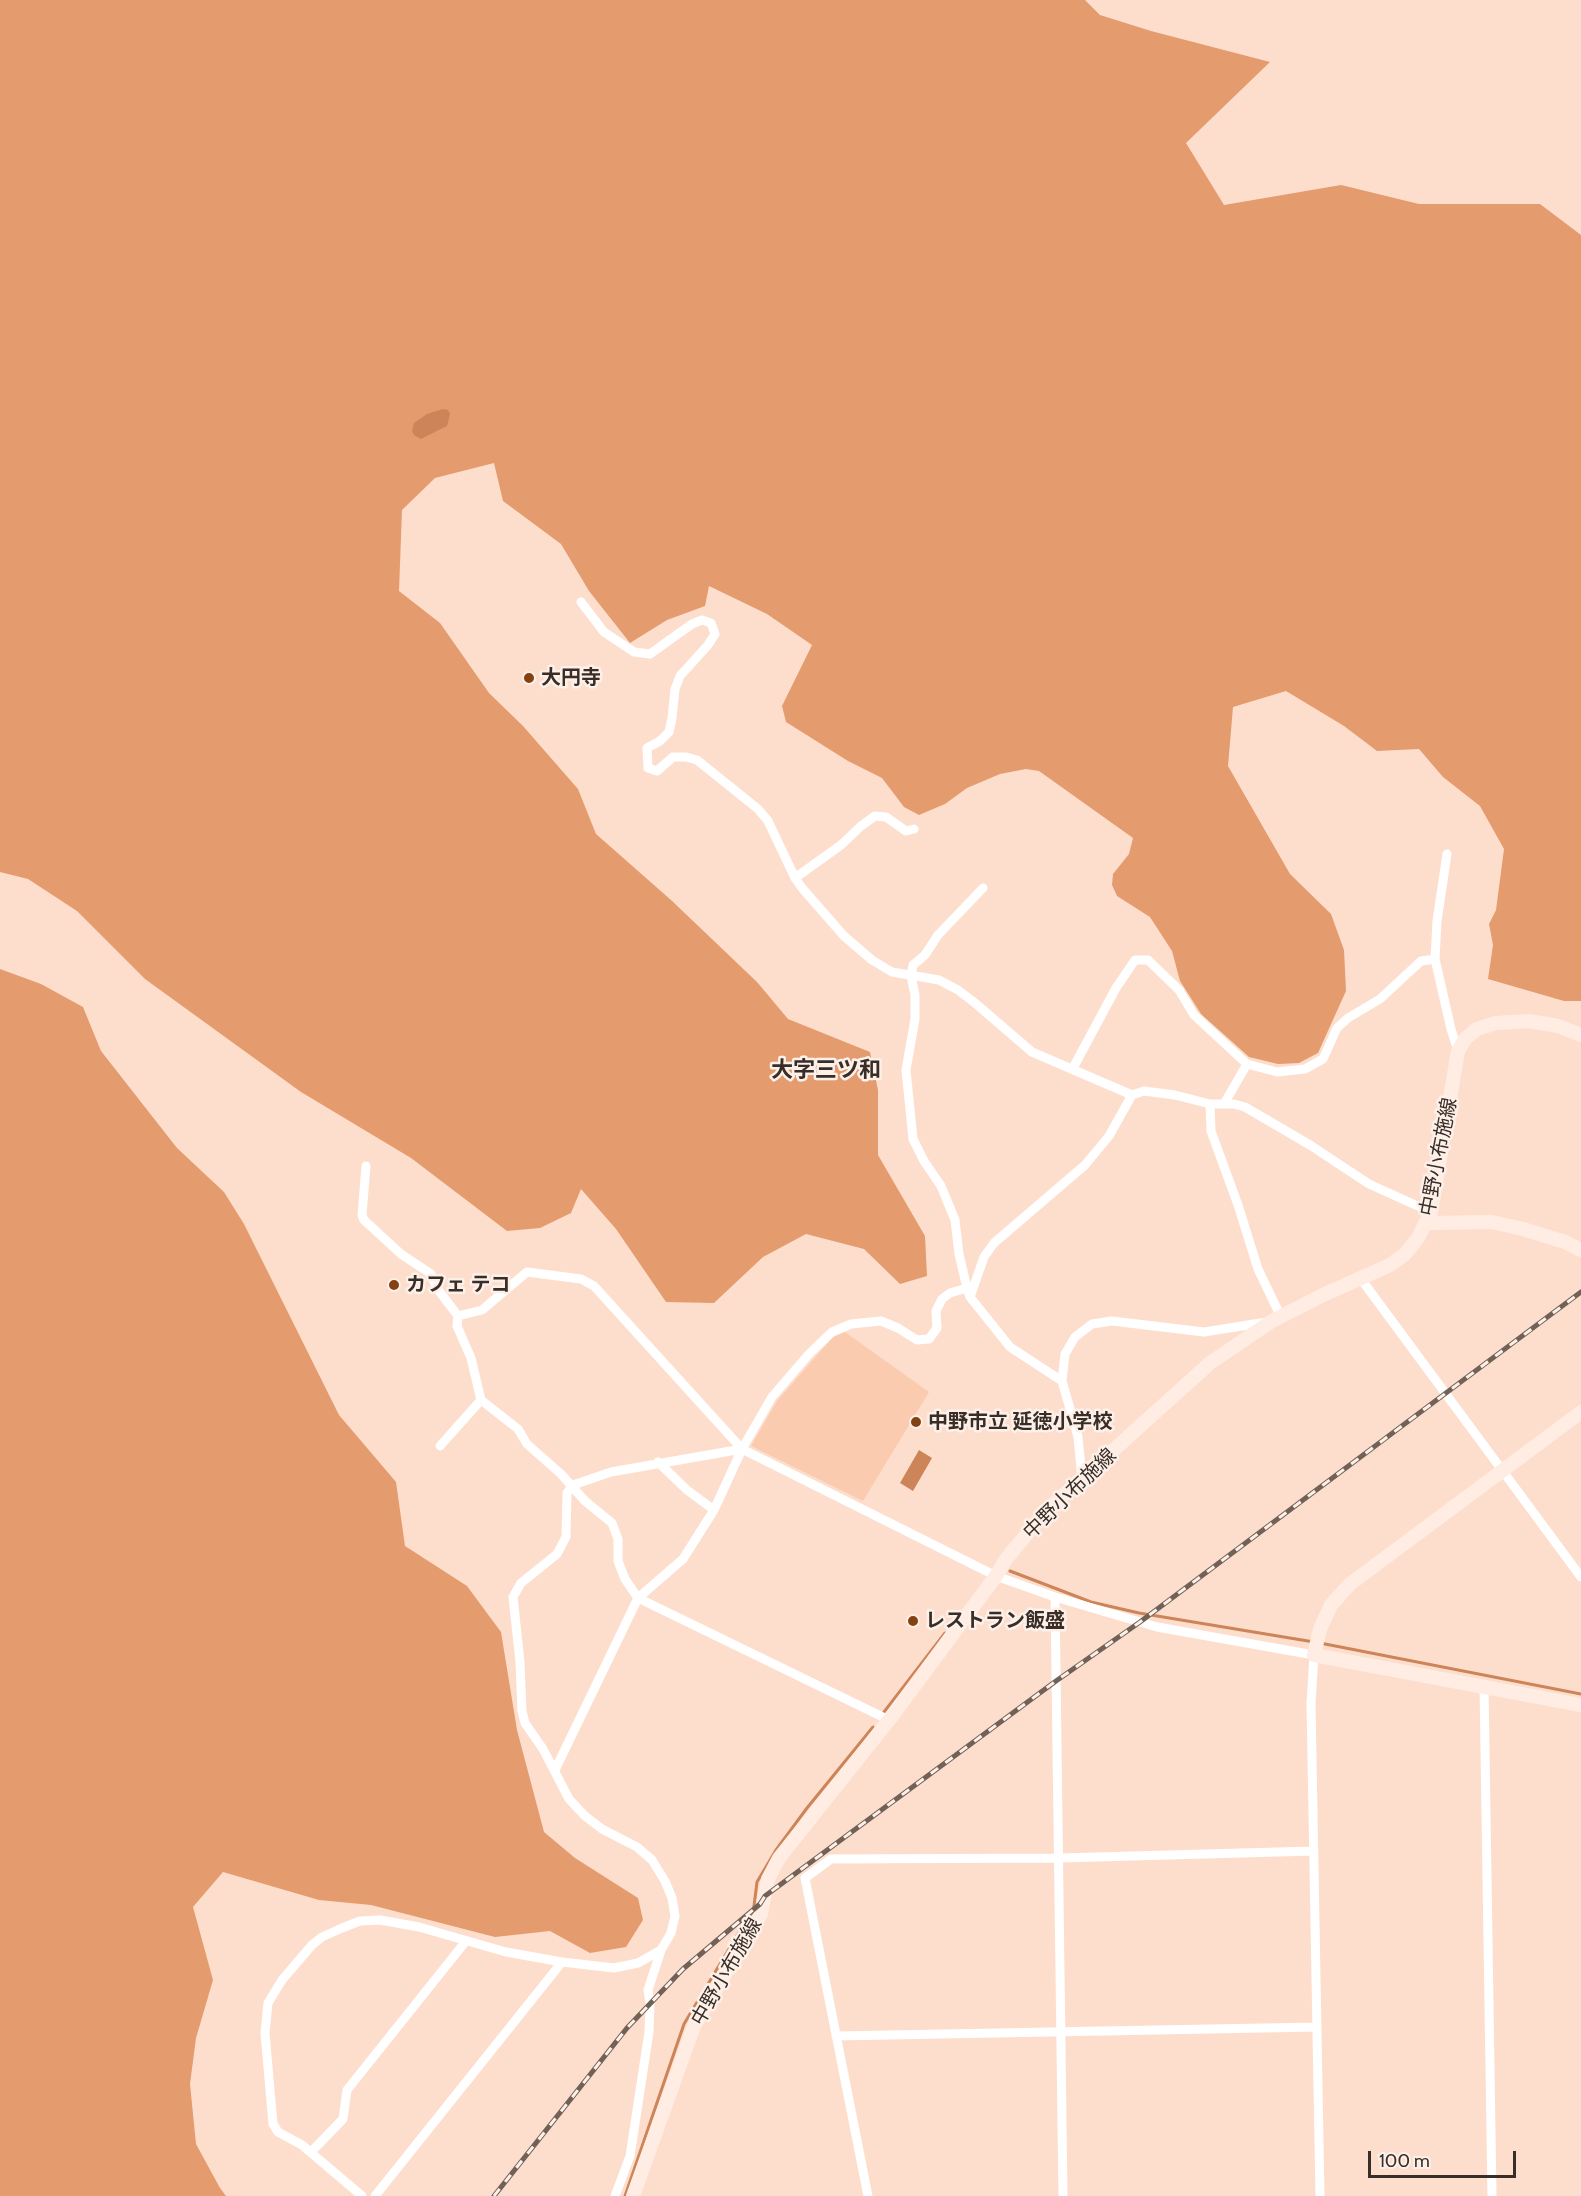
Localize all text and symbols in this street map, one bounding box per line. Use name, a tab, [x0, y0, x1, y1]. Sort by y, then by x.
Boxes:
place label: 大円寺	[541, 666, 601, 690]
marker: 大円寺	[522, 671, 536, 685]
district label: 大字三ツ和	[771, 1058, 881, 1084]
street label: 中野小布施線	[1416, 1096, 1462, 1218]
place label: カフェ テコ	[406, 1273, 510, 1297]
marker: カフェ テコ	[387, 1278, 401, 1292]
place label: 中野市立 延徳小学校	[928, 1410, 1112, 1434]
marker: 中野市立 延徳小学校	[909, 1415, 923, 1429]
street label: 中野小布施線	[1019, 1444, 1121, 1544]
place label: レストラン飯盛	[925, 1609, 1065, 1633]
marker: レストラン飯盛	[906, 1614, 920, 1628]
street label: 中野小布施線	[687, 1914, 767, 2030]
scale bar	[1371, 2139, 1520, 2177]
text: 100 m	[1379, 2150, 1430, 2172]

